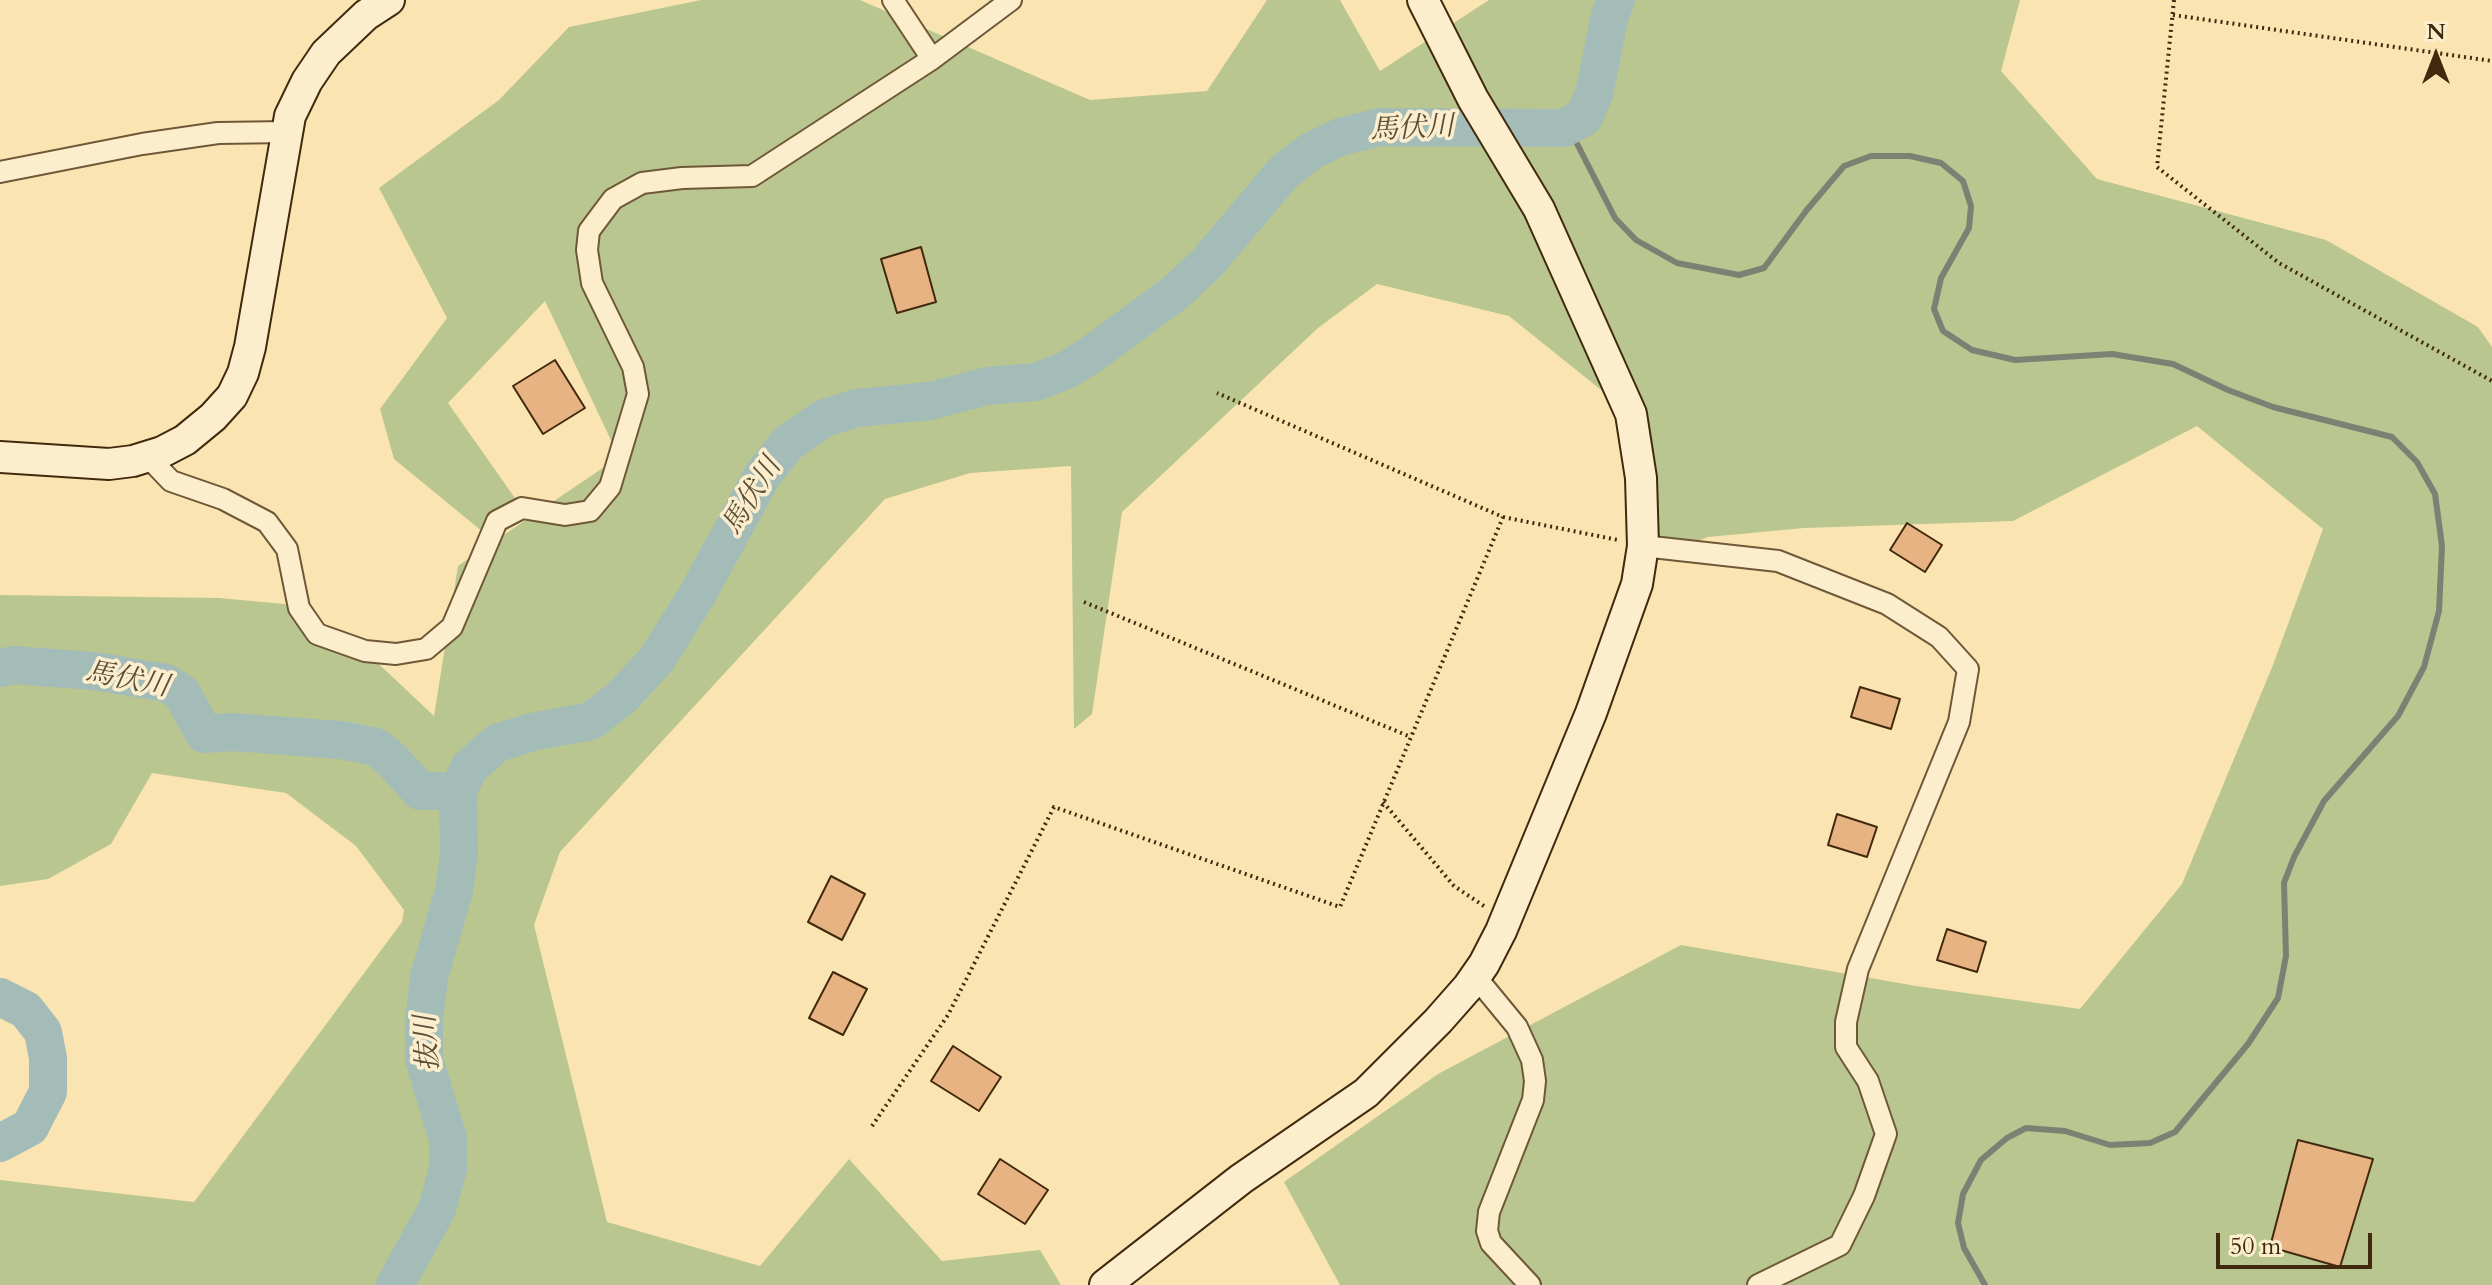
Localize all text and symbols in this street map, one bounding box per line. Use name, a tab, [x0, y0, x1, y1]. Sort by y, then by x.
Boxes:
north arrow	[2396, 16, 2476, 96]
text: N	[2426, 17, 2446, 47]
water label: 馬伏川	[1369, 111, 1455, 149]
water label: 馬伏川	[716, 452, 790, 542]
water label: 馬伏川	[83, 656, 171, 706]
water label: 抜川	[410, 1014, 448, 1072]
scale bar	[2220, 1217, 2376, 1267]
text: 50 m	[2230, 1230, 2281, 1263]

